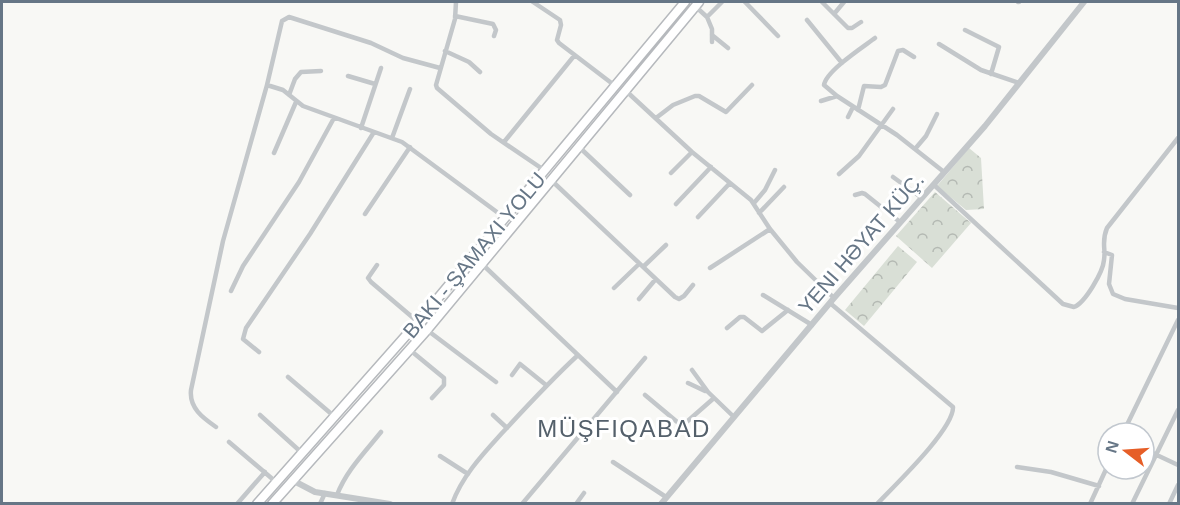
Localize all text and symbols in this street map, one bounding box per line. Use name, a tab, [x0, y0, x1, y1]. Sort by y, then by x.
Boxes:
street label: BAKI - ŞAMAXI YOLU	[398, 168, 550, 342]
street label: YENI HƏYAT KÜÇ.	[794, 168, 928, 318]
district label: MÜŞFIQABAD	[537, 415, 711, 442]
north arrow	[1096, 421, 1156, 481]
text: N	[1102, 439, 1122, 455]

